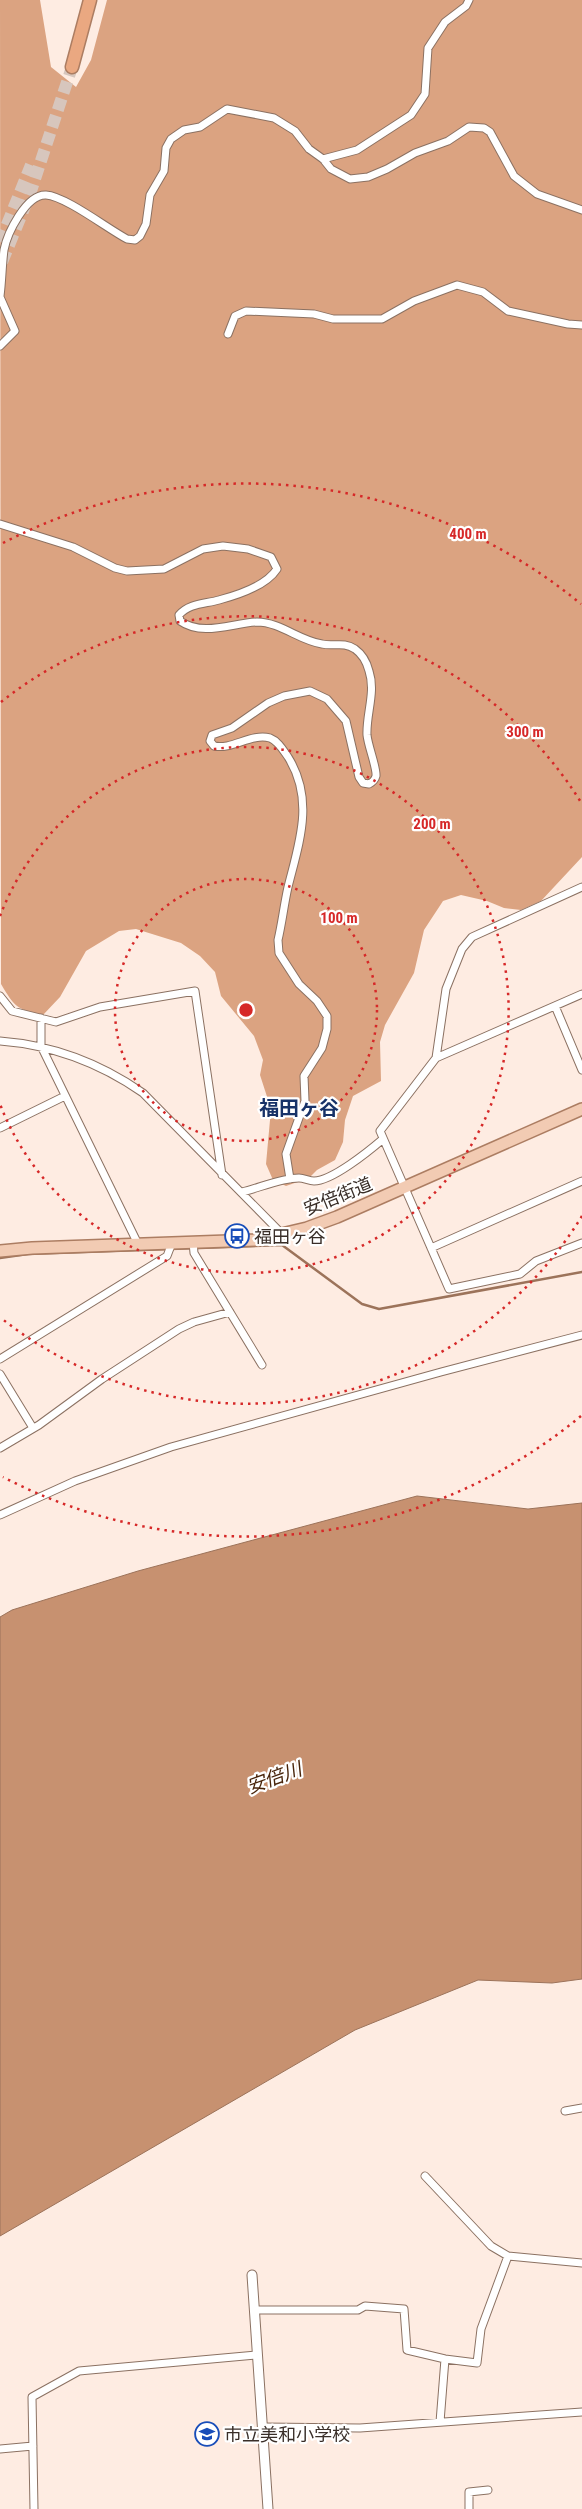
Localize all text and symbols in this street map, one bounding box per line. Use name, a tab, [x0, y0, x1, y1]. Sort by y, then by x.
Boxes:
text: 400 m	[449, 525, 487, 543]
text: 300 m	[506, 723, 544, 741]
text: 200 m	[413, 815, 451, 833]
text: 100 m	[320, 909, 358, 927]
centre of rings	[237, 1001, 255, 1019]
district label: 福田ヶ谷	[259, 1096, 339, 1120]
street label: 安倍街道	[301, 1173, 375, 1219]
bus stop icon: 福田ヶ谷	[224, 1223, 250, 1249]
place label: 福田ヶ谷	[254, 1226, 326, 1247]
water label: 安倍川	[243, 1757, 307, 1799]
school or university icon: 市立美和小学校	[194, 2421, 220, 2447]
place label: 市立美和小学校	[224, 2424, 350, 2445]

